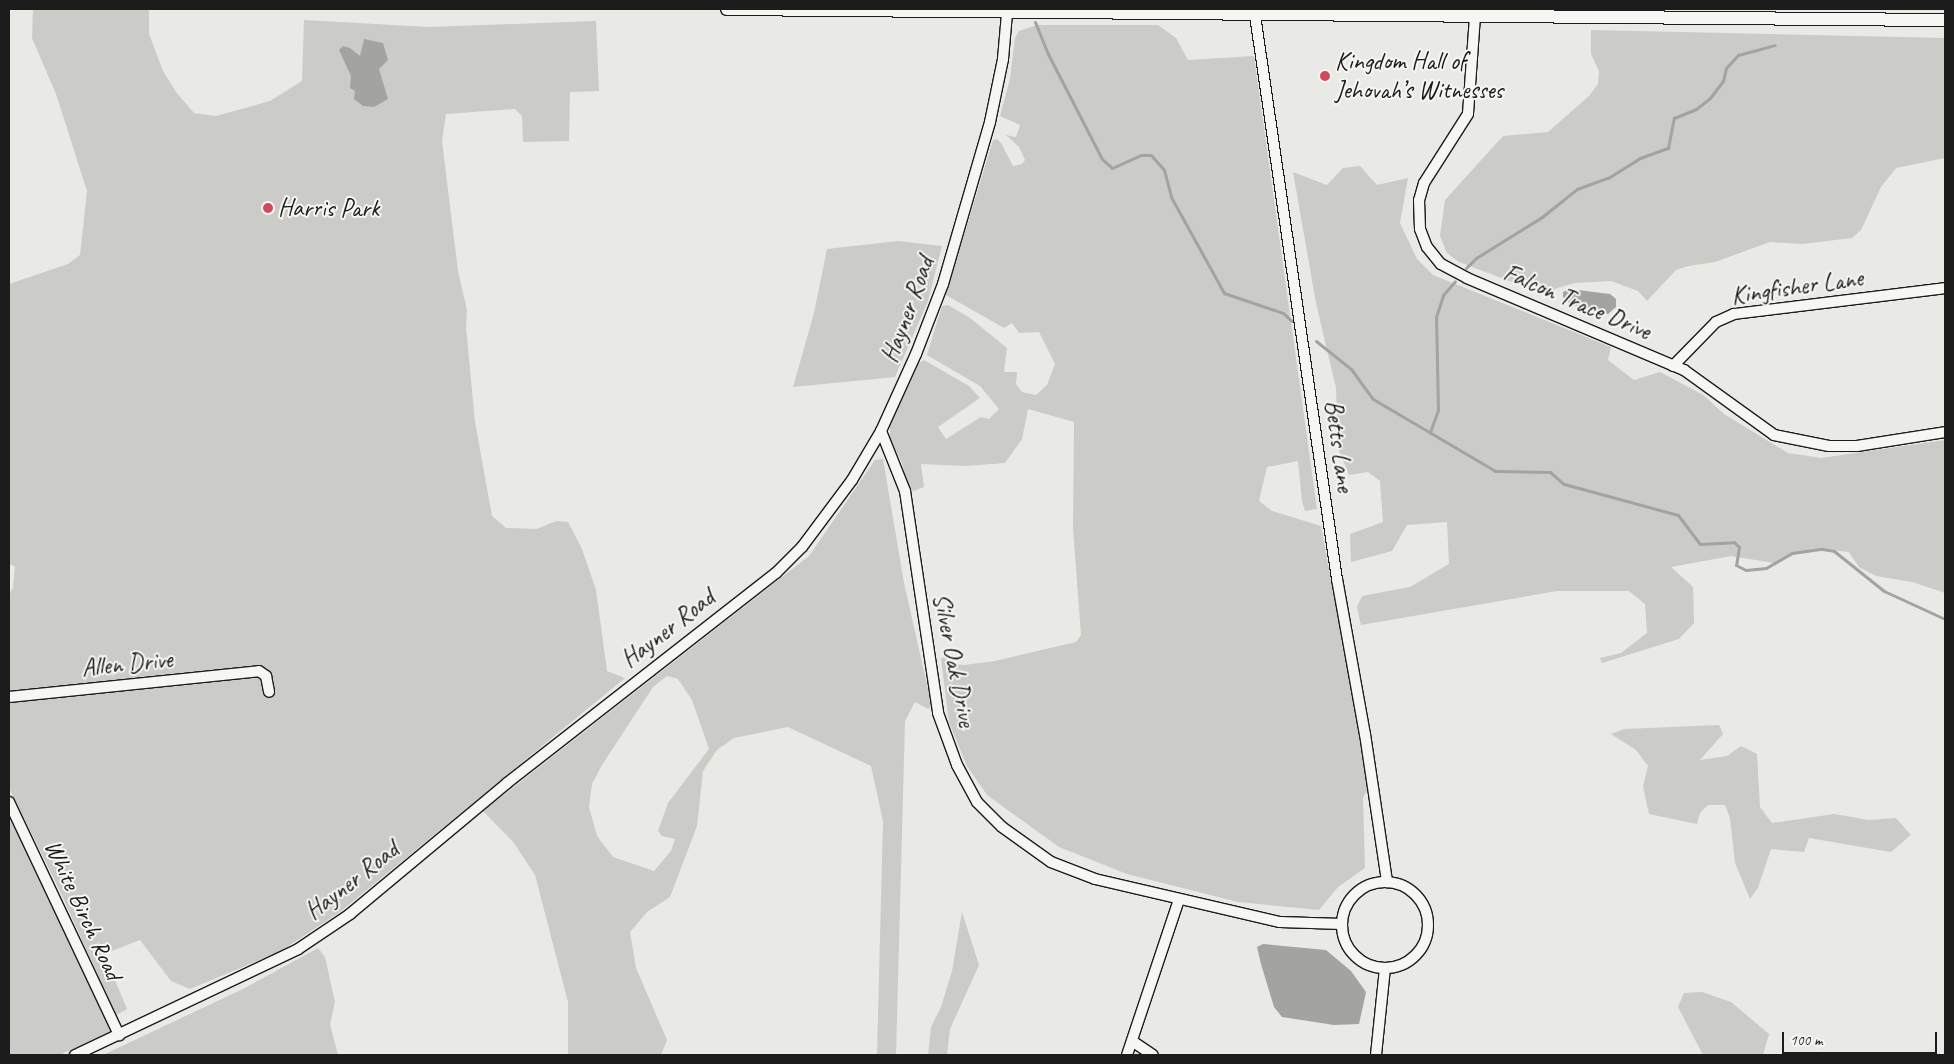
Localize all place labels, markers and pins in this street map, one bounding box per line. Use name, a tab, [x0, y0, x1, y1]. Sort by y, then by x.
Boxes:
place label: Kingdom Hall of Jehovah’s Witnesses	[1335, 47, 1503, 106]
marker: Kingdom Hall of Jehovah’s Witnesses	[1319, 70, 1331, 82]
place label: Harris Park	[278, 193, 380, 223]
marker: Harris Park	[262, 202, 274, 214]

